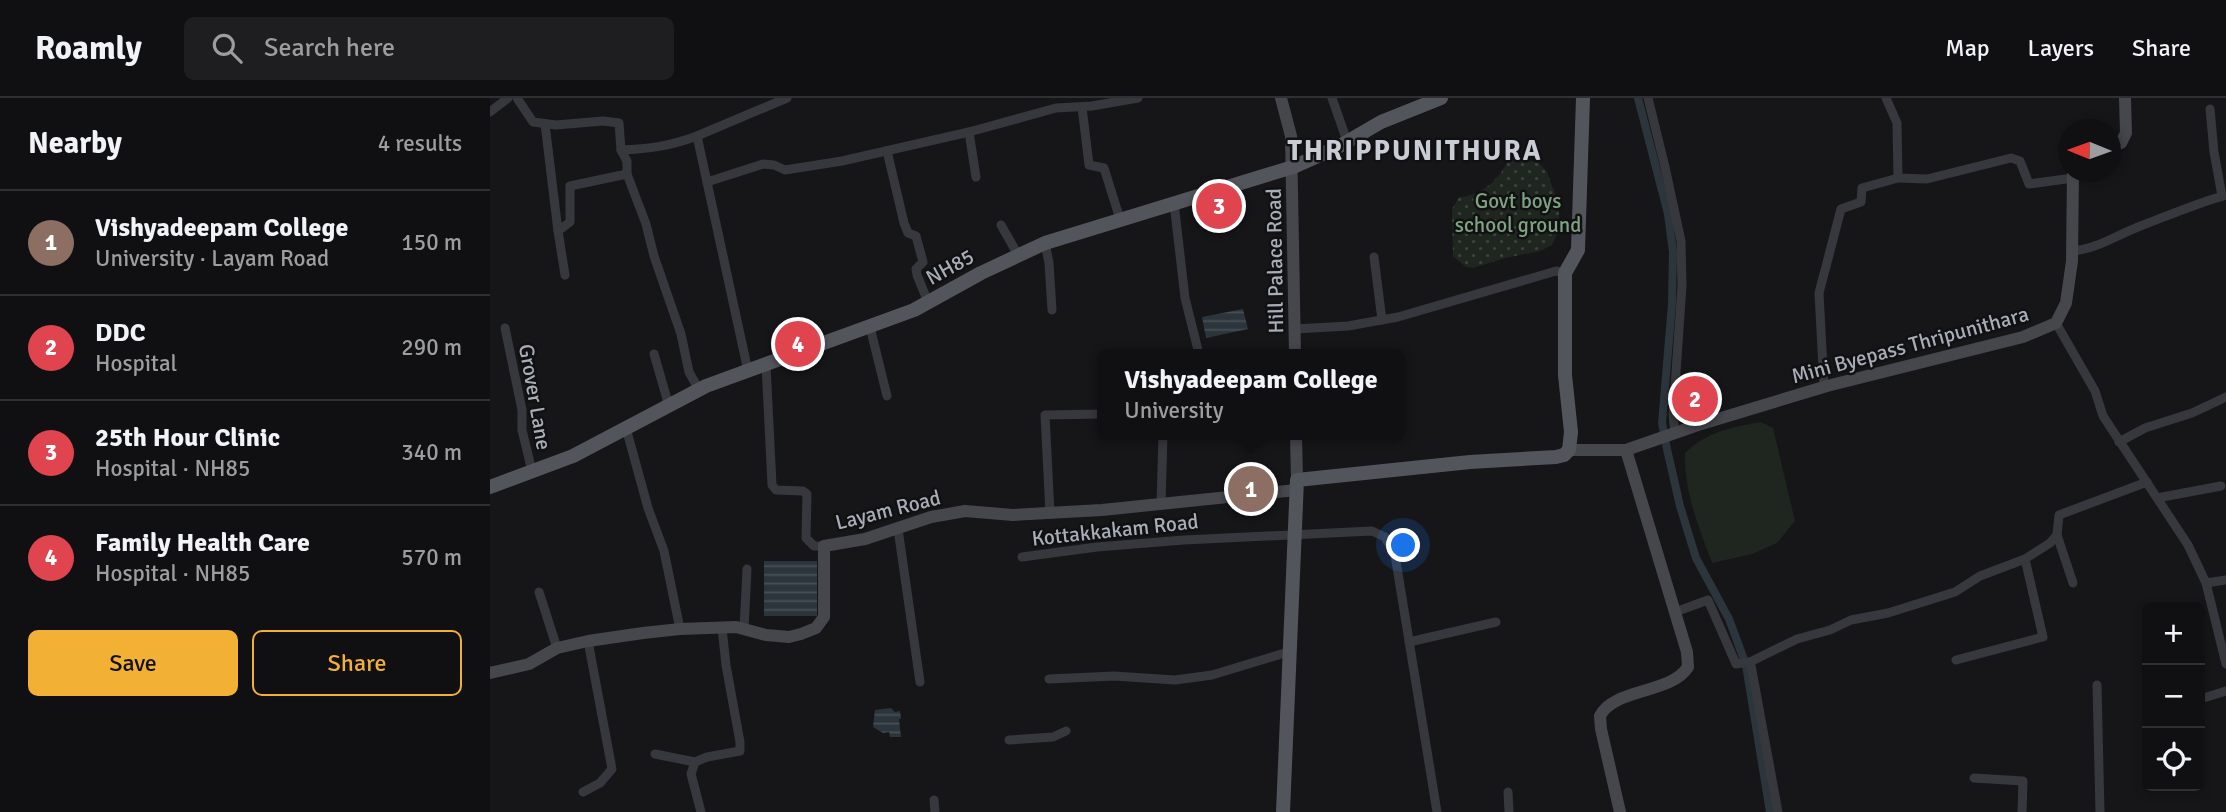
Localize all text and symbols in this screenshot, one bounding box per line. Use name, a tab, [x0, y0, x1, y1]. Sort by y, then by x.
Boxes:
search box	[184, 17, 674, 80]
text: Roamly	[35, 28, 142, 69]
icon: search	[208, 29, 246, 67]
text: Search here	[264, 32, 395, 64]
text: Map	[1945, 33, 1990, 63]
text: Layers	[2028, 33, 2094, 63]
text: Share	[2132, 33, 2191, 63]
north arrow	[2058, 119, 2121, 182]
text: Nearby	[28, 125, 122, 162]
text: 4 results	[378, 129, 462, 158]
district label: THRIPPUNITHURA	[1287, 134, 1543, 168]
pin: 3	[1196, 180, 1242, 232]
street label: Hill Palace Road	[1261, 188, 1289, 334]
park label: Govt boys school ground	[1455, 188, 1581, 238]
text: Vishyadeepam College	[95, 212, 348, 244]
text: 1	[45, 228, 57, 257]
text: 150 m	[401, 228, 462, 257]
street label: NH85	[921, 243, 979, 291]
text: University · Layam Road	[95, 244, 329, 273]
street label: Mini Byepass Thripunithara	[1789, 301, 2031, 389]
text: DDC	[95, 317, 146, 349]
pin: 4	[775, 318, 821, 370]
text: 2	[45, 333, 57, 362]
text: 290 m	[401, 333, 462, 362]
street label: Grover Lane	[513, 342, 557, 452]
text: Hospital	[95, 349, 177, 378]
popup	[1097, 349, 1405, 440]
text: Vishyadeepam College	[1124, 364, 1378, 396]
pin: 2	[1672, 373, 1718, 425]
text: University	[1124, 396, 1224, 425]
text: 25th Hour Clinic	[95, 422, 280, 454]
text: 3	[45, 438, 57, 467]
text: 340 m	[401, 438, 462, 467]
text: Hospital · NH85	[95, 454, 250, 483]
pin: 1	[1228, 463, 1274, 515]
street label: Layam Road	[833, 484, 943, 536]
street label: Kottakkakam Road	[1030, 508, 1200, 552]
text: Family Health Care	[95, 527, 310, 559]
your location	[1386, 528, 1420, 562]
text: 4	[45, 543, 57, 572]
text: 570 m	[401, 543, 462, 572]
text: Hospital · NH85	[95, 559, 250, 588]
map controls	[2142, 602, 2205, 791]
button: +	[2142, 602, 2205, 665]
button: Save	[28, 630, 238, 696]
button: Share	[252, 630, 462, 696]
button: −	[2142, 665, 2205, 728]
button: locate	[2142, 728, 2205, 791]

